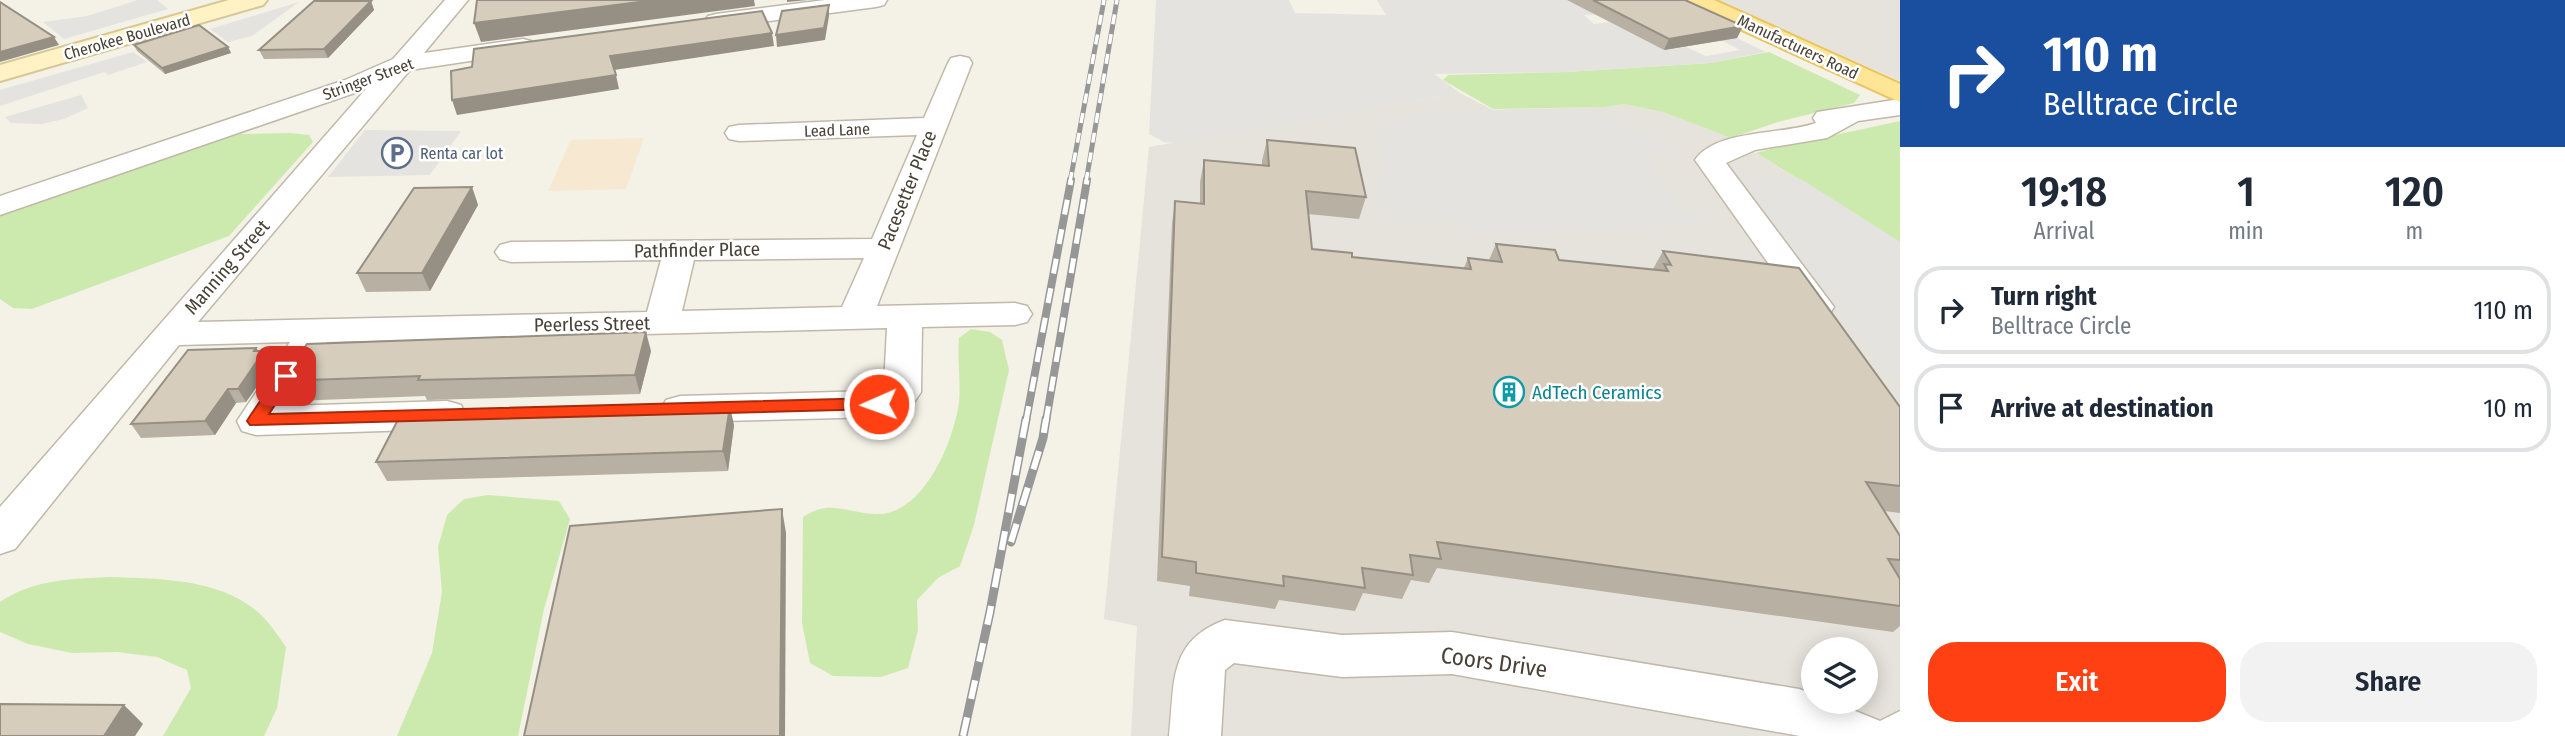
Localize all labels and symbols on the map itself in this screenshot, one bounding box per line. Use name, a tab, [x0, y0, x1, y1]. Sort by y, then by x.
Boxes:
street label: Cherokee Boulevard	[62, 10, 192, 64]
street label: Manufacturers Road	[1735, 11, 1861, 83]
street label: Stringer Street	[320, 54, 417, 104]
street label: Lead Lane	[804, 119, 870, 141]
street label: Pacesetter Place	[873, 127, 941, 253]
parking icon: Renta car lot	[380, 136, 414, 170]
place label: Renta car lot	[420, 144, 504, 163]
street label: Manning Street	[180, 214, 275, 319]
street label: Pathfinder Place	[634, 237, 760, 263]
street label: Peerless Street	[534, 311, 651, 337]
pin	[256, 346, 316, 406]
position arrow	[842, 367, 916, 441]
building icon: AdTech Ceramics	[1492, 375, 1526, 409]
place label: AdTech Ceramics	[1532, 381, 1662, 404]
street label: Coors Drive	[1439, 641, 1549, 683]

